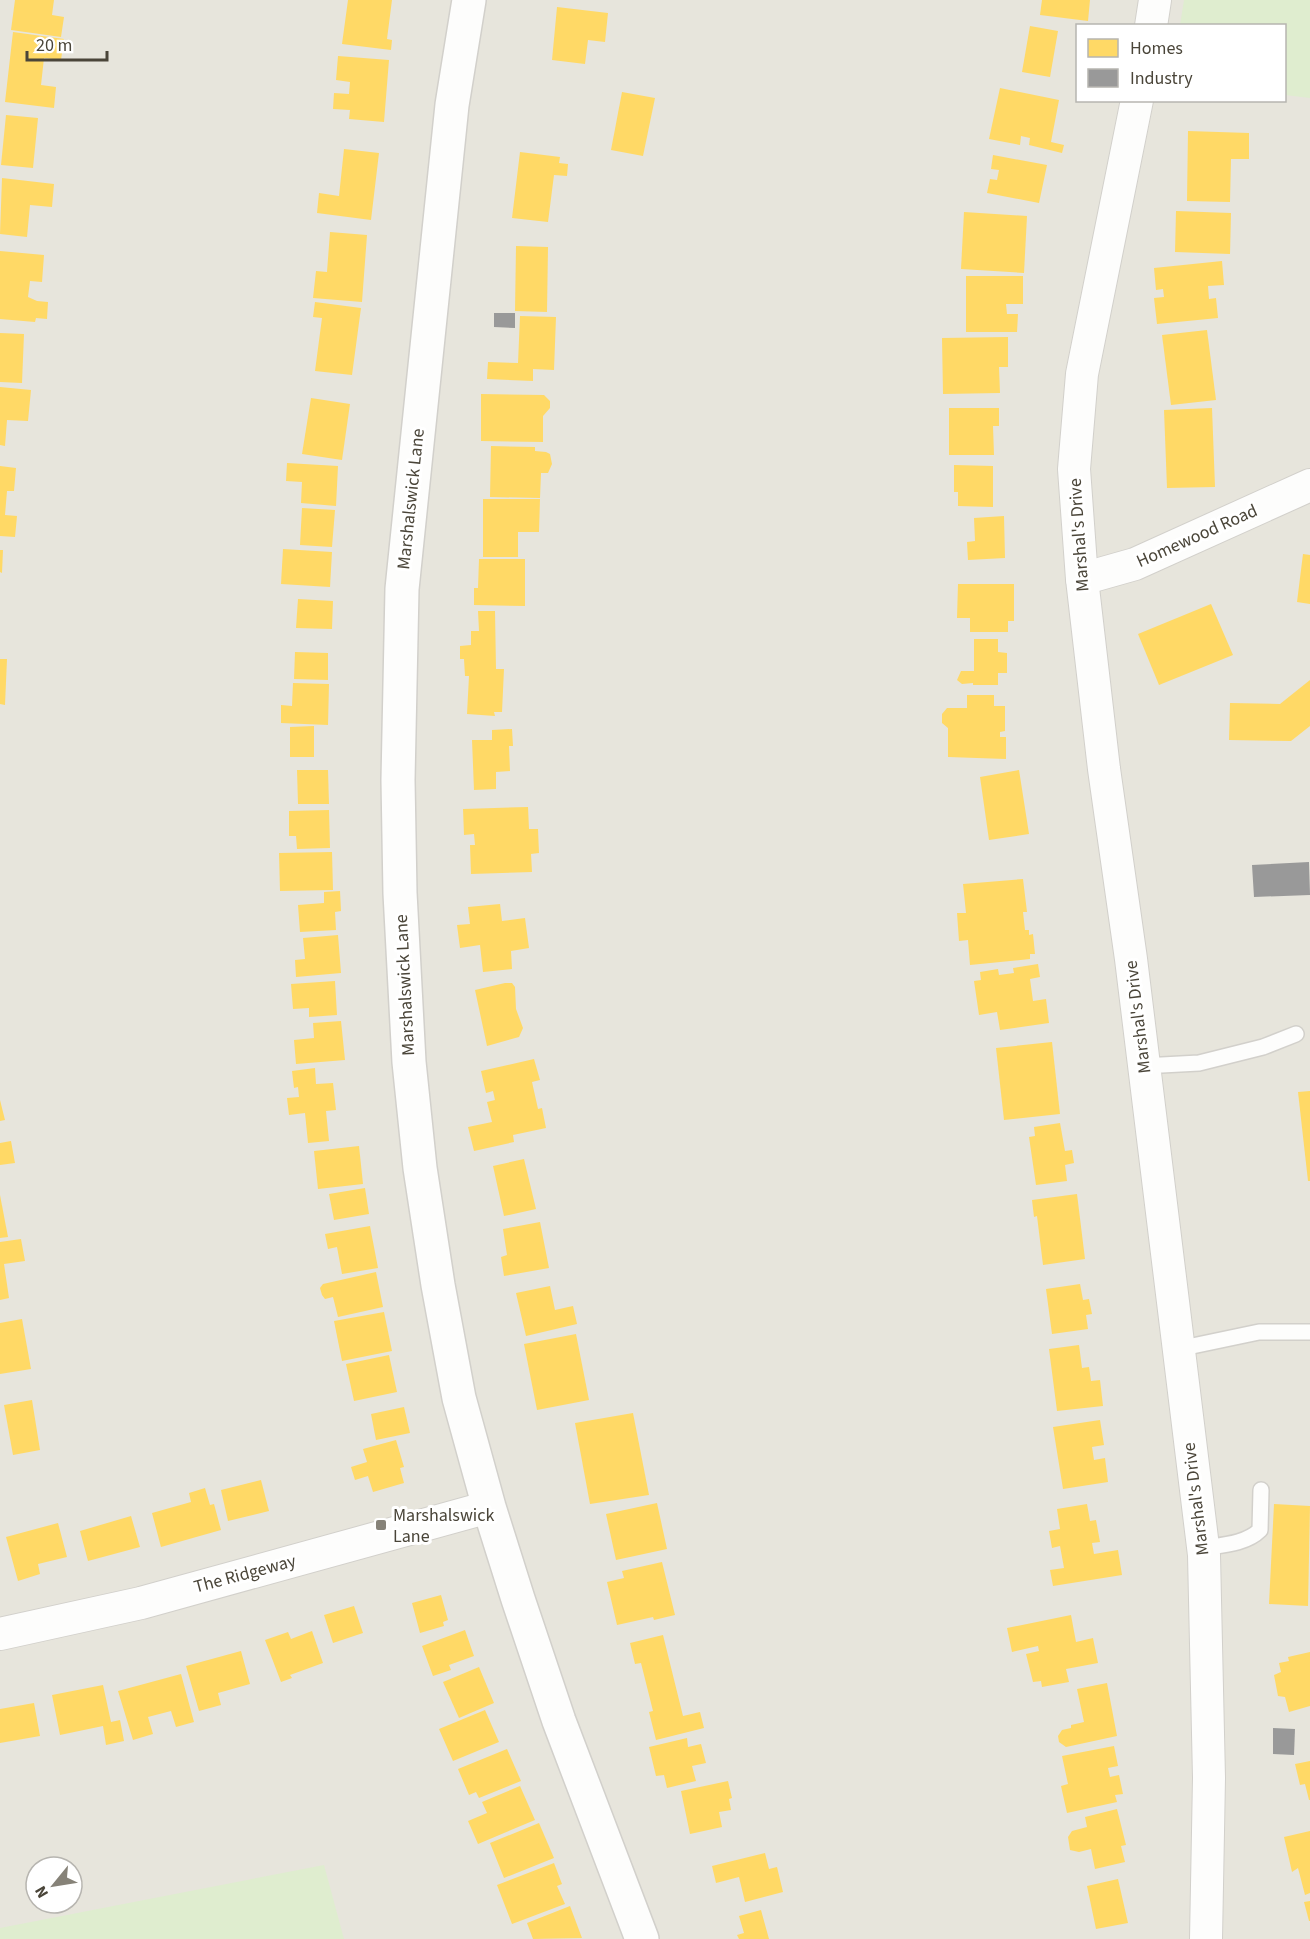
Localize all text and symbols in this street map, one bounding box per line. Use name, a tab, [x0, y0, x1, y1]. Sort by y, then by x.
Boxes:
scale bar	[27, 24, 106, 62]
legend	[1076, 24, 1286, 102]
text: 20 m	[36, 33, 72, 58]
text: Homes	[1130, 36, 1183, 61]
text: Industry	[1130, 66, 1193, 91]
street label: Marshalswick Lane	[391, 427, 431, 571]
street label: Marshal's Drive	[1063, 477, 1095, 593]
street label: Homewood Road	[1133, 498, 1261, 574]
street label: Marshalswick Lane	[389, 914, 421, 1056]
street label: Marshal's Drive	[1119, 959, 1157, 1075]
street label: Marshal's Drive	[1177, 1441, 1215, 1557]
place label: Marshalswick Lane	[393, 1503, 494, 1549]
marker: Marshalswick Lane	[374, 1518, 388, 1532]
street label: The Ridgeway	[191, 1548, 299, 1600]
north arrow	[24, 1855, 84, 1915]
text: N	[30, 1882, 54, 1902]

